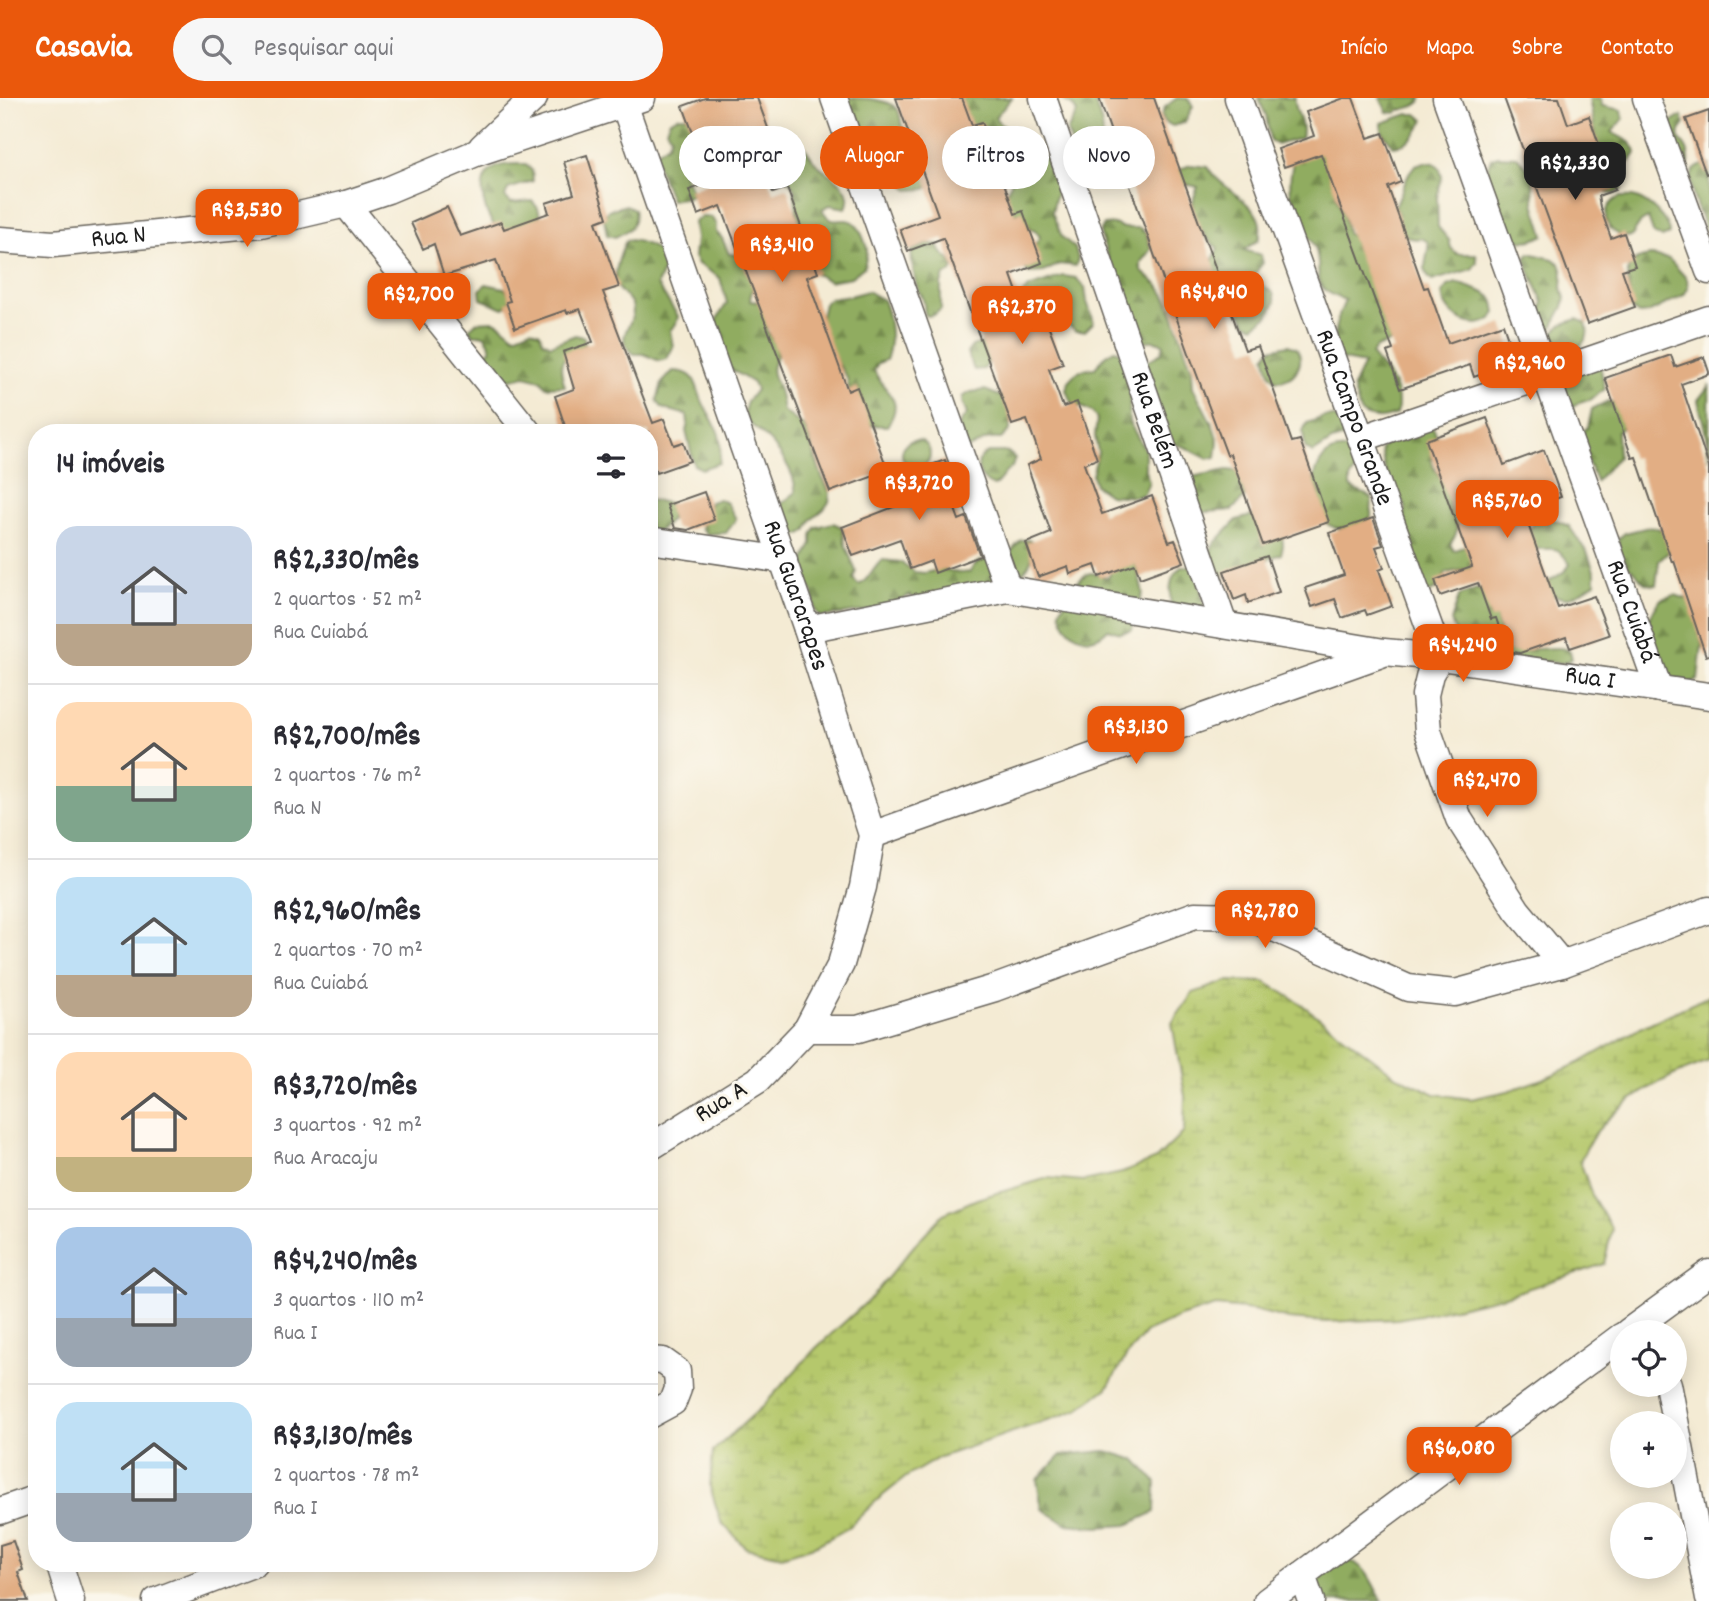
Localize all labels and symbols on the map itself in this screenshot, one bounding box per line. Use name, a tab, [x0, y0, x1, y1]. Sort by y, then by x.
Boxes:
pin: R$2,330	[1510, 142, 1640, 202]
pin: R$3,530	[182, 190, 312, 249]
street label: Rua N	[89, 217, 148, 259]
pin: R$3,410	[717, 225, 847, 284]
pin: R$4,840	[1149, 272, 1279, 331]
pin: R$2,700	[354, 274, 484, 333]
pin: R$2,370	[957, 286, 1087, 346]
street label: Rua Campo Grande	[1305, 324, 1402, 511]
pin: R$2,960	[1465, 342, 1595, 402]
street label: Rua Belém	[1120, 367, 1188, 474]
pin: R$3,720	[854, 462, 984, 522]
pin: R$5,760	[1442, 480, 1572, 540]
street label: Rua Guararapes	[752, 516, 838, 676]
street label: Rua Cuiabá	[1596, 555, 1667, 668]
pin: R$4,240	[1398, 624, 1528, 684]
street label: Rua I	[1563, 657, 1617, 701]
pin: R$3,130	[1071, 706, 1201, 766]
pin: R$2,470	[1422, 760, 1552, 819]
pin: R$2,780	[1200, 890, 1330, 950]
street label: Rua A	[688, 1072, 756, 1134]
pin: R$6,080	[1394, 1428, 1524, 1487]

